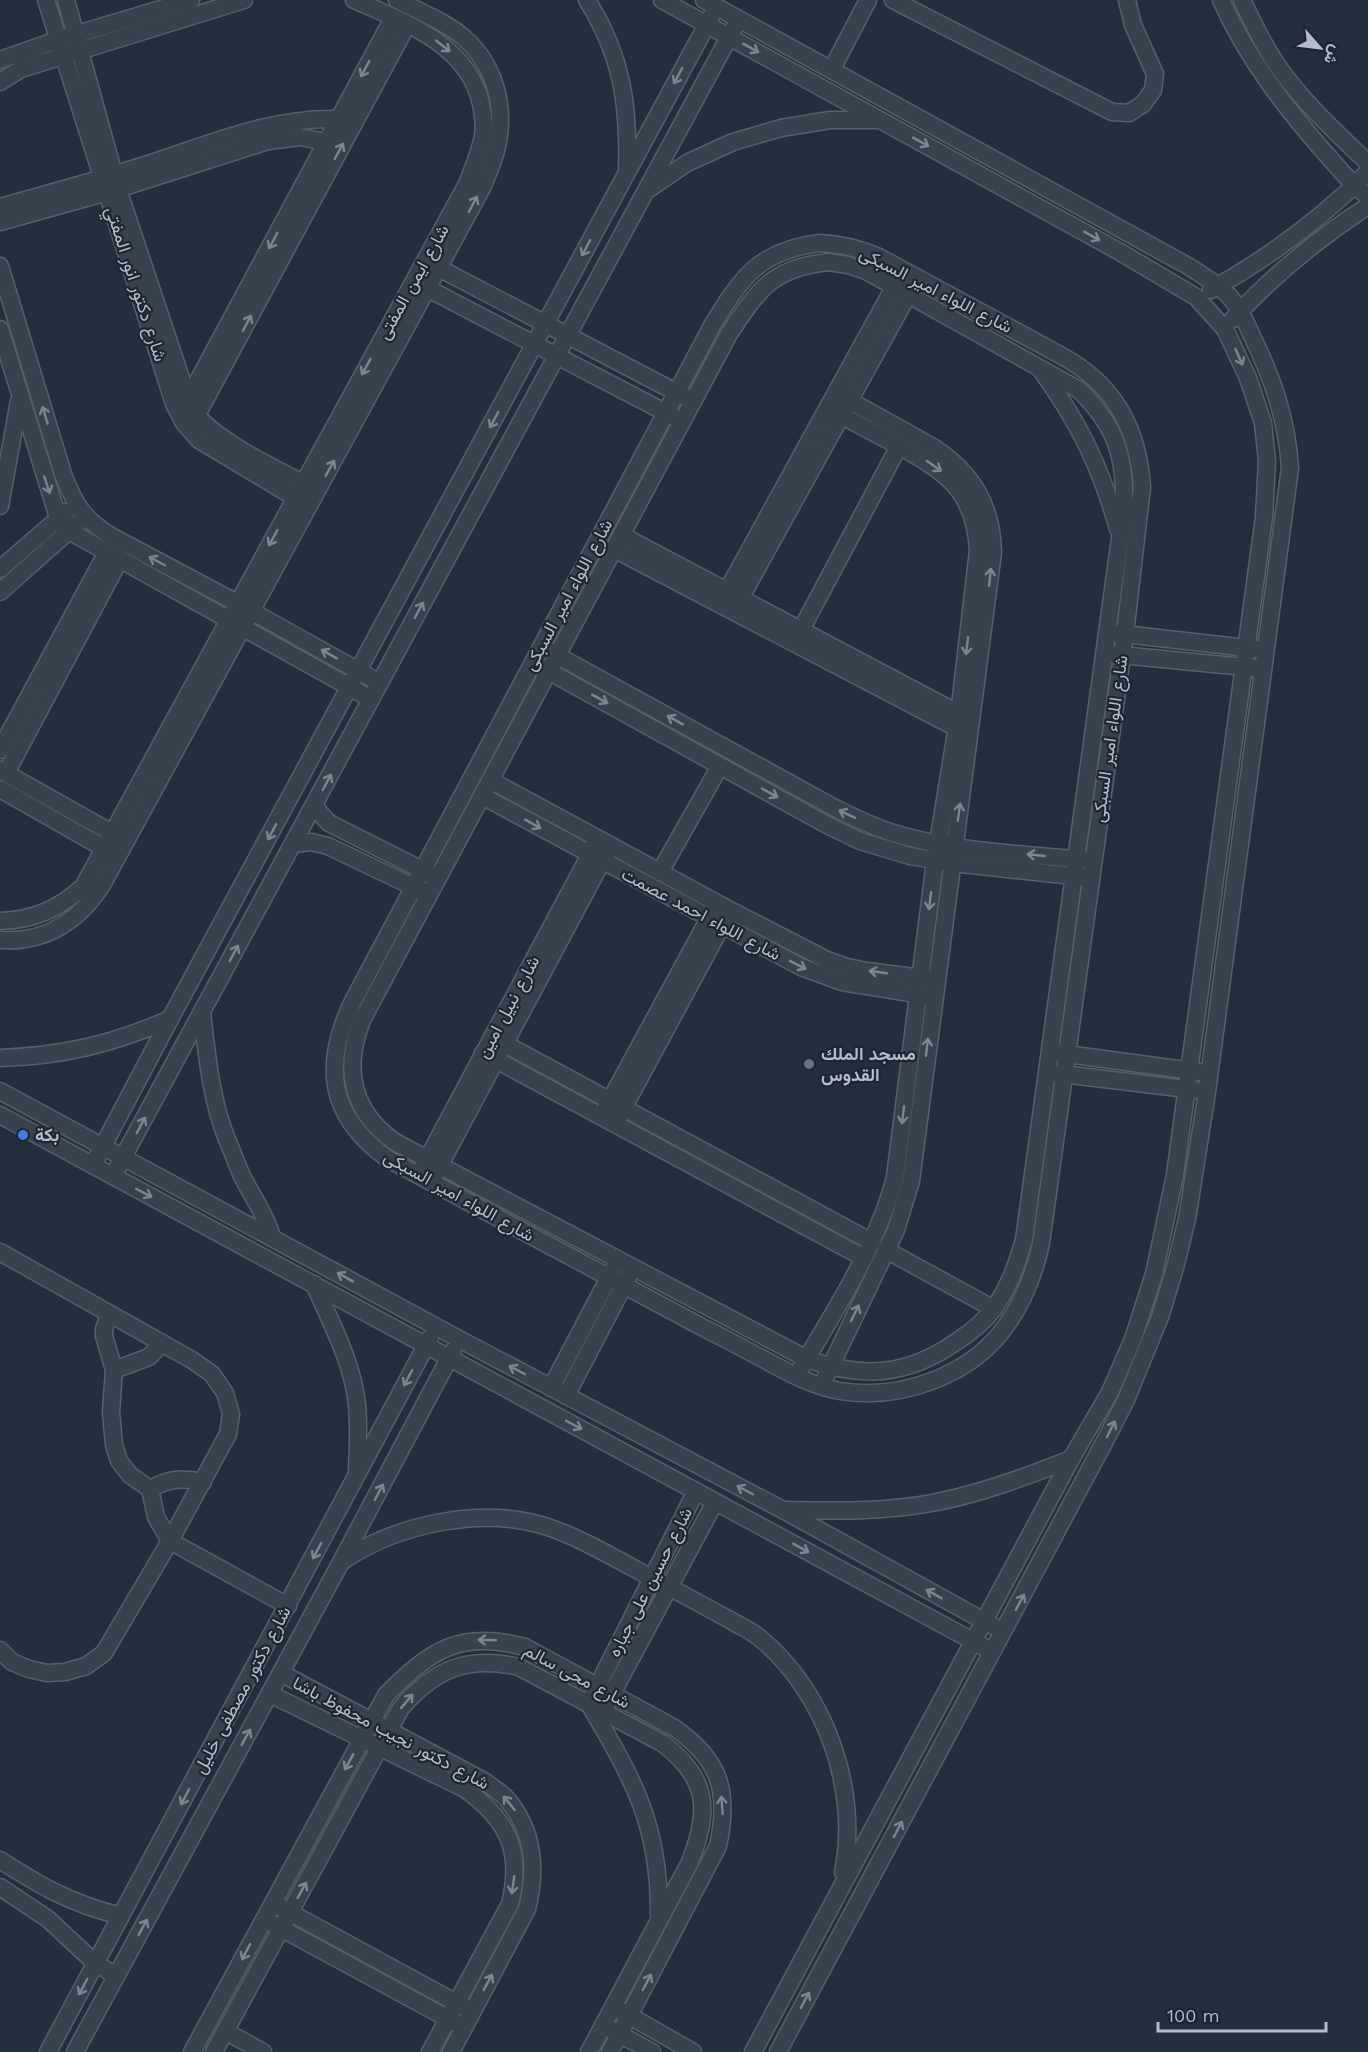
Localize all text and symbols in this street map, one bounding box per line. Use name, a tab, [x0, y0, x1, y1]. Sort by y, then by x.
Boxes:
north arrow	[1290, 18, 1350, 78]
one-way arrow	[435, 39, 451, 52]
text: ش	[1320, 42, 1346, 68]
one-way arrow	[741, 43, 759, 54]
one-way arrow	[359, 60, 371, 77]
one-way arrow	[672, 67, 684, 84]
one-way arrow	[912, 137, 929, 149]
one-way arrow	[333, 143, 345, 160]
one-way arrow	[467, 196, 479, 213]
street label: شارع دكتور انور المفتي	[97, 204, 171, 366]
street label: شارع ايمن المفتى	[372, 221, 455, 344]
one-way arrow	[1083, 231, 1100, 243]
one-way arrow	[267, 232, 279, 249]
one-way arrow	[580, 239, 592, 256]
street label: شارع اللواء امير السبكى	[855, 242, 1016, 339]
one-way arrow	[242, 314, 253, 332]
one-way arrow	[1233, 348, 1245, 366]
one-way arrow	[360, 358, 372, 375]
one-way arrow	[39, 406, 50, 425]
one-way arrow	[488, 411, 500, 428]
one-way arrow	[324, 460, 336, 477]
one-way arrow	[926, 460, 942, 472]
one-way arrow	[43, 475, 54, 494]
street label: شارع اللواء امير السبكى	[519, 515, 618, 675]
one-way arrow	[267, 529, 279, 546]
one-way arrow	[149, 555, 167, 566]
one-way arrow	[985, 568, 996, 588]
one-way arrow	[413, 602, 425, 619]
one-way arrow	[961, 635, 972, 655]
one-way arrow	[320, 648, 338, 659]
street label: شارع اللواء امير السبكى	[1087, 654, 1134, 824]
one-way arrow	[590, 694, 608, 705]
one-way arrow	[667, 714, 685, 725]
one-way arrow	[322, 773, 333, 791]
one-way arrow	[761, 788, 778, 800]
one-way arrow	[953, 803, 964, 822]
one-way arrow	[838, 807, 856, 819]
one-way arrow	[524, 819, 542, 830]
one-way arrow	[266, 823, 278, 840]
one-way arrow	[1026, 849, 1046, 860]
street label: شارع اللواء احمد عصمت	[617, 863, 784, 966]
one-way arrow	[924, 890, 935, 910]
one-way arrow	[228, 945, 240, 962]
street label: شارع نبيل امين	[472, 952, 545, 1063]
one-way arrow	[789, 959, 806, 971]
one-way arrow	[869, 966, 888, 977]
one-way arrow	[922, 1038, 933, 1057]
place label: مسجد الملك القدوس	[821, 1043, 916, 1086]
marker: مسجد الملك القدوس	[802, 1057, 816, 1071]
one-way arrow	[897, 1105, 908, 1125]
one-way arrow	[135, 1117, 147, 1134]
place label: بكة	[35, 1124, 59, 1146]
marker: بكة	[16, 1128, 30, 1142]
street label: شارع اللواء امير السبكى	[379, 1145, 538, 1247]
one-way arrow	[135, 1187, 152, 1199]
one-way arrow	[337, 1271, 354, 1283]
one-way arrow	[850, 1305, 862, 1323]
one-way arrow	[508, 1364, 526, 1375]
one-way arrow	[402, 1369, 413, 1387]
one-way arrow	[565, 1419, 582, 1431]
one-way arrow	[1106, 1421, 1117, 1439]
one-way arrow	[373, 1483, 385, 1501]
one-way arrow	[737, 1484, 754, 1496]
street label: شارع حسين على جباره	[603, 1504, 698, 1661]
one-way arrow	[311, 1542, 323, 1559]
one-way arrow	[792, 1542, 809, 1554]
one-way arrow	[926, 1588, 943, 1600]
one-way arrow	[1015, 1593, 1026, 1611]
street label: شارع دكتور مصطفى خليل	[189, 1603, 296, 1778]
one-way arrow	[477, 1634, 497, 1646]
street label: شارع محى سالم	[519, 1639, 634, 1714]
street label: شارع دكتور نجيب محفوظ باشا	[288, 1672, 493, 1795]
one-way arrow	[400, 1694, 413, 1710]
one-way arrow	[241, 1729, 252, 1747]
one-way arrow	[343, 1753, 355, 1770]
one-way arrow	[179, 1787, 190, 1805]
one-way arrow	[503, 1795, 516, 1811]
one-way arrow	[716, 1795, 727, 1815]
one-way arrow	[892, 1821, 904, 1838]
one-way arrow	[508, 1875, 519, 1894]
one-way arrow	[296, 1882, 308, 1899]
one-way arrow	[137, 1919, 149, 1936]
one-way arrow	[240, 1943, 252, 1960]
one-way arrow	[482, 1974, 494, 1991]
one-way arrow	[641, 1974, 653, 1991]
one-way arrow	[77, 1978, 89, 1995]
one-way arrow	[800, 1992, 811, 2010]
scale bar	[1158, 1995, 1326, 2033]
text: 100 m	[1167, 2005, 1220, 2026]

